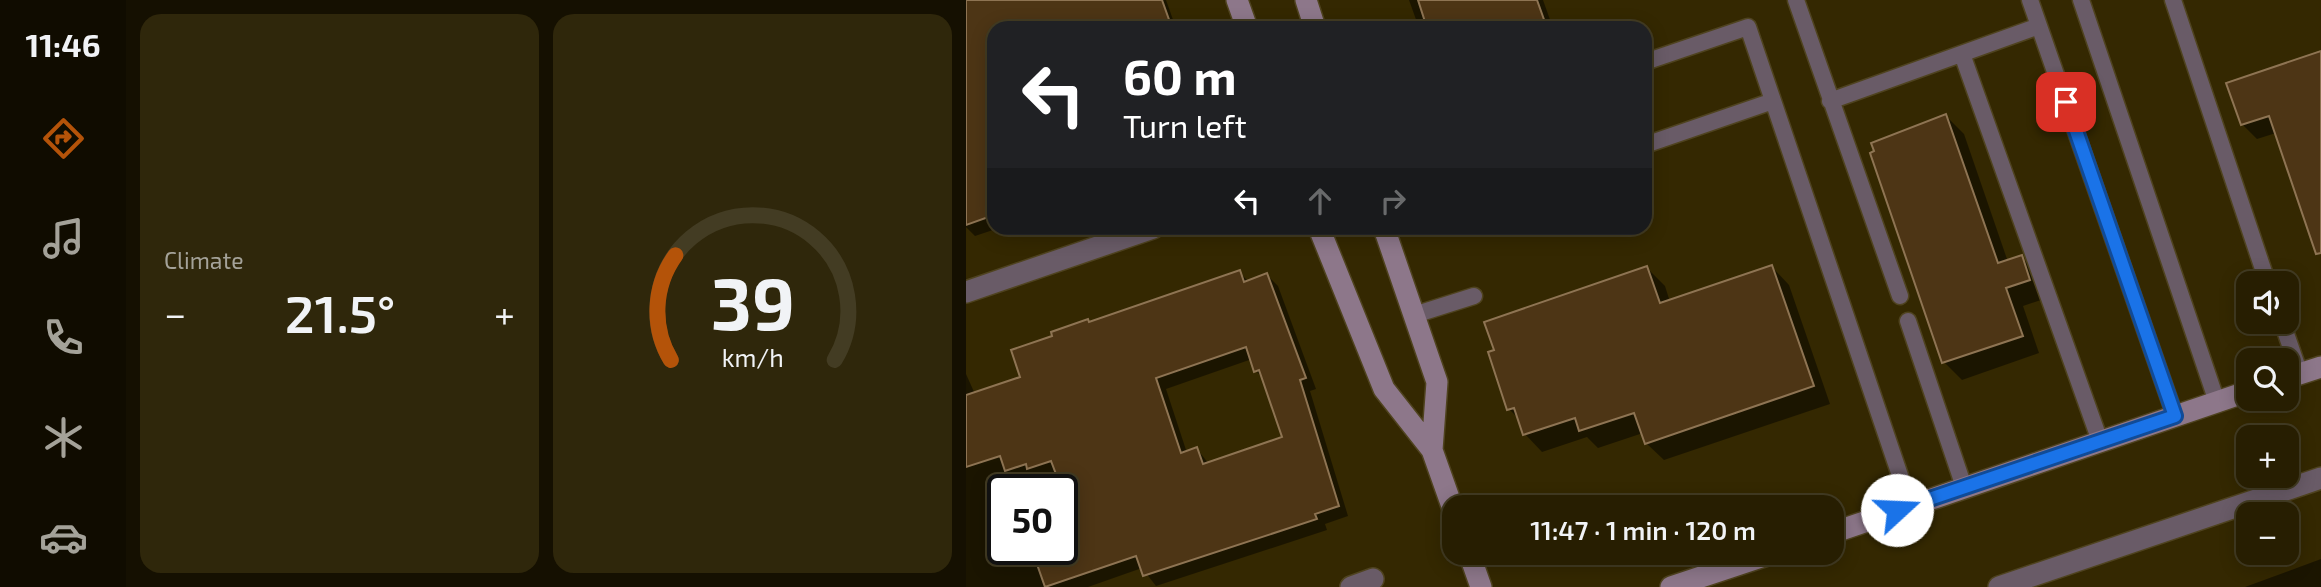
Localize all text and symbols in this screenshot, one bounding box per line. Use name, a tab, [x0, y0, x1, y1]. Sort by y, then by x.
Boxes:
text: 11:46	[25, 25, 101, 63]
text: 60 m	[1123, 46, 1237, 105]
icon: left	[1008, 49, 1099, 140]
pin	[2036, 72, 2096, 132]
icon: arrive	[2047, 83, 2085, 121]
text: Turn left	[1123, 106, 1247, 144]
icon: directions	[39, 114, 88, 163]
icon: left	[1228, 182, 1266, 220]
icon: ahead	[1301, 182, 1339, 220]
icon: right	[1374, 182, 1412, 220]
icon: music	[39, 214, 88, 263]
text: Climate	[164, 246, 244, 274]
text: 39	[710, 257, 795, 345]
map controls	[2236, 271, 2299, 565]
button: sound	[2236, 271, 2299, 334]
text: 21.5°	[285, 281, 395, 343]
text: −	[164, 290, 186, 336]
text: +	[494, 290, 515, 336]
icon: phone	[39, 313, 88, 362]
text: km/h	[721, 341, 784, 371]
button: search	[2236, 348, 2299, 411]
icon: climate	[39, 413, 88, 462]
button: +	[2236, 425, 2299, 488]
position arrow	[1860, 473, 1934, 547]
speed limit sign: 50	[987, 474, 1078, 565]
button: −	[2236, 502, 2299, 565]
icon: car	[39, 513, 88, 562]
text: 11:47 · 1 min · 120 m	[1530, 514, 1756, 545]

